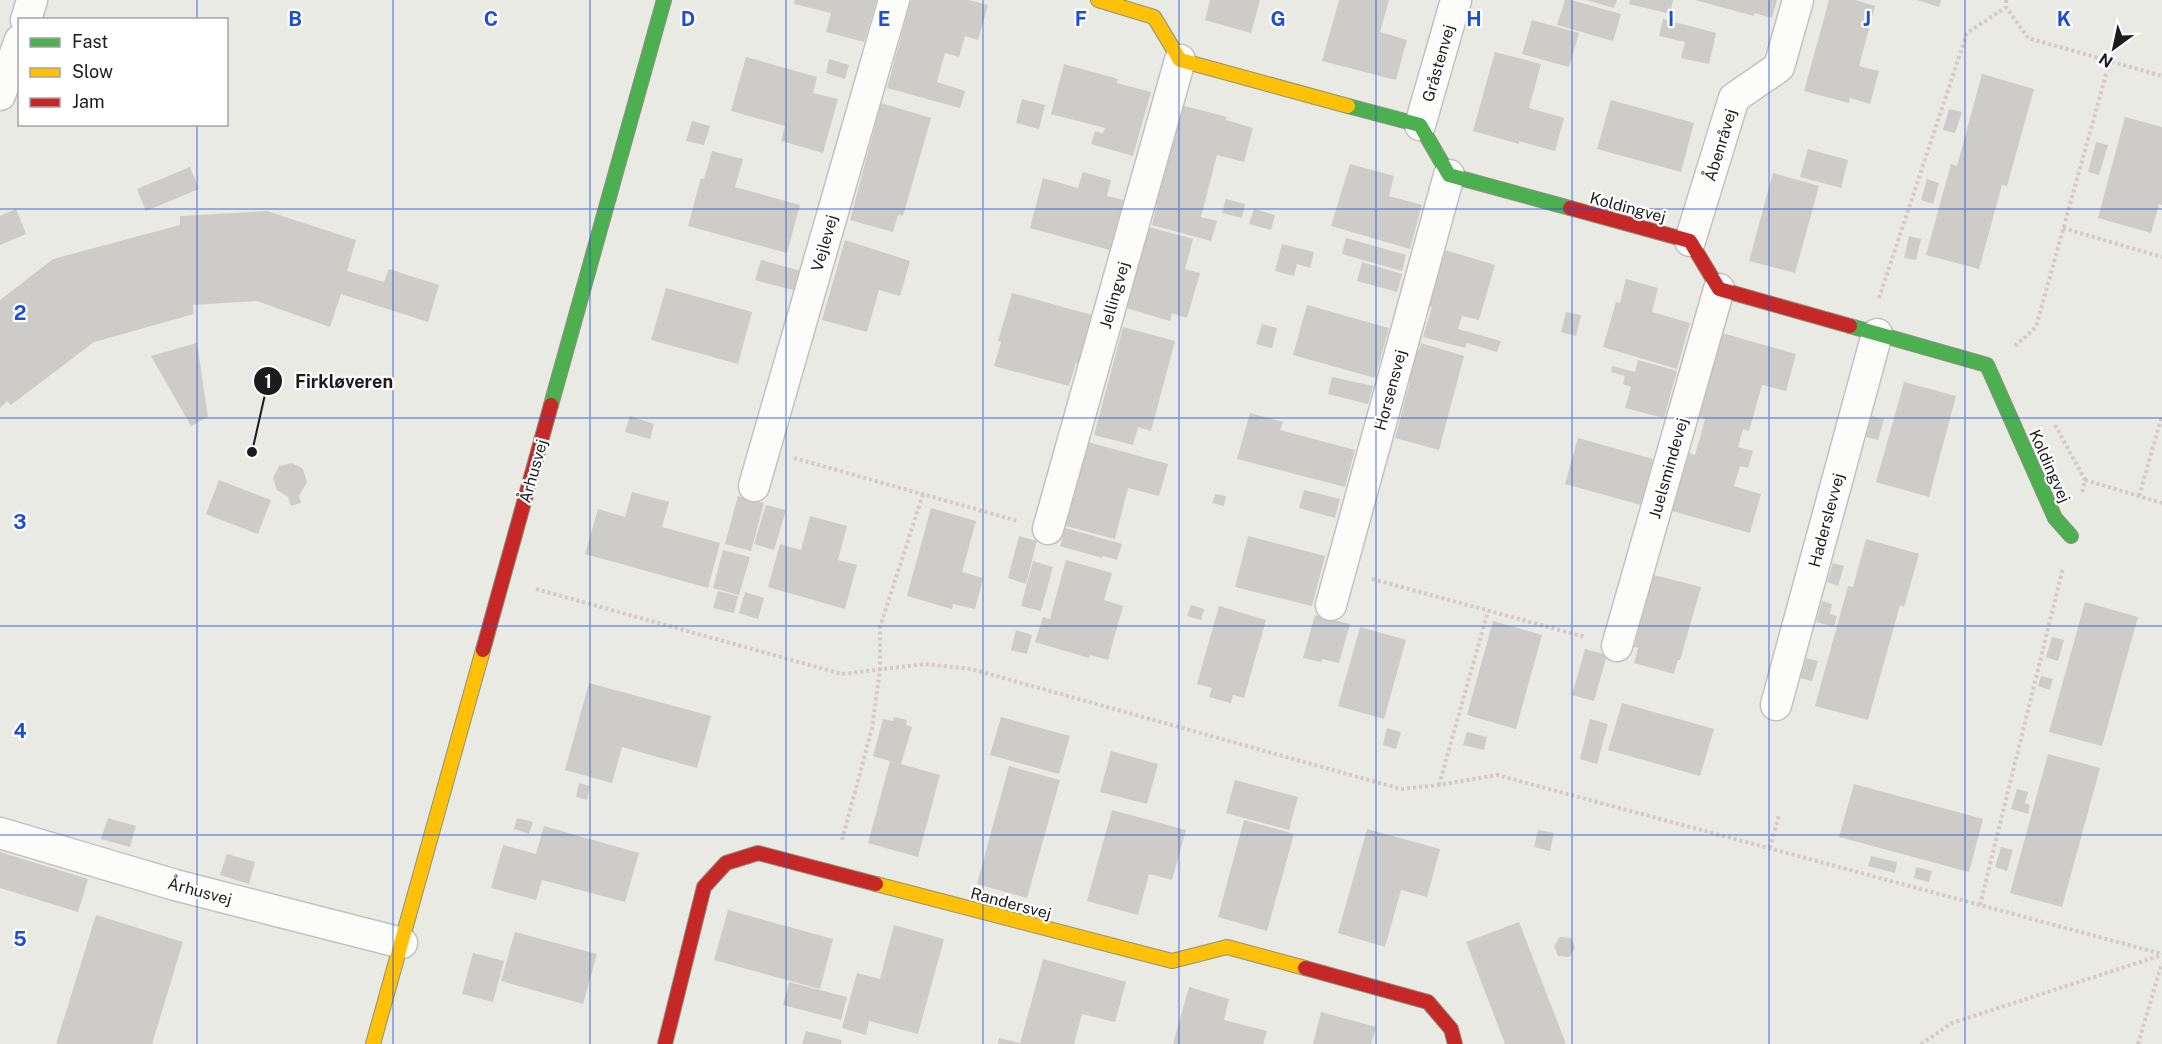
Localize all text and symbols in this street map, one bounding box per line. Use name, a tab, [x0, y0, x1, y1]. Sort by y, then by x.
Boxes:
text: B	[288, 7, 302, 31]
text: C	[484, 7, 498, 31]
text: D	[681, 7, 695, 31]
text: E	[878, 7, 890, 31]
text: F	[1075, 7, 1087, 31]
text: G	[1270, 7, 1286, 31]
text: H	[1466, 7, 1482, 31]
text: I	[1668, 7, 1674, 31]
text: J	[1863, 7, 1871, 31]
text: K	[2057, 7, 2071, 31]
legend	[18, 18, 228, 126]
north arrow	[2084, 18, 2144, 78]
street label: Gråstenvej	[1418, 22, 1459, 104]
text: Fast	[72, 31, 108, 52]
text: N	[2096, 49, 2117, 72]
text: Slow	[72, 61, 113, 82]
text: Jam	[72, 91, 105, 112]
street label: Åbenråvej	[1699, 106, 1741, 184]
street label: Koldingvej	[1588, 188, 1668, 227]
street label: Vejlevej	[807, 213, 842, 274]
street label: Jellingvej	[1096, 259, 1133, 331]
text: 2	[14, 301, 26, 325]
street label: Horsensvej	[1371, 348, 1410, 433]
callout: Firkløveren	[253, 363, 405, 399]
text: 1	[264, 371, 272, 392]
text: Firkløveren	[295, 371, 393, 392]
street label: Juelsmindevej	[1645, 416, 1692, 521]
street label: Koldingvej	[2025, 427, 2074, 506]
street label: Århusvej	[513, 437, 552, 505]
street label: Haderslevvej	[1805, 471, 1848, 569]
text: 3	[13, 510, 27, 534]
text: 4	[13, 719, 27, 743]
street label: Århusvej	[166, 872, 234, 909]
street label: Randersvej	[968, 884, 1053, 923]
text: 5	[13, 927, 27, 951]

